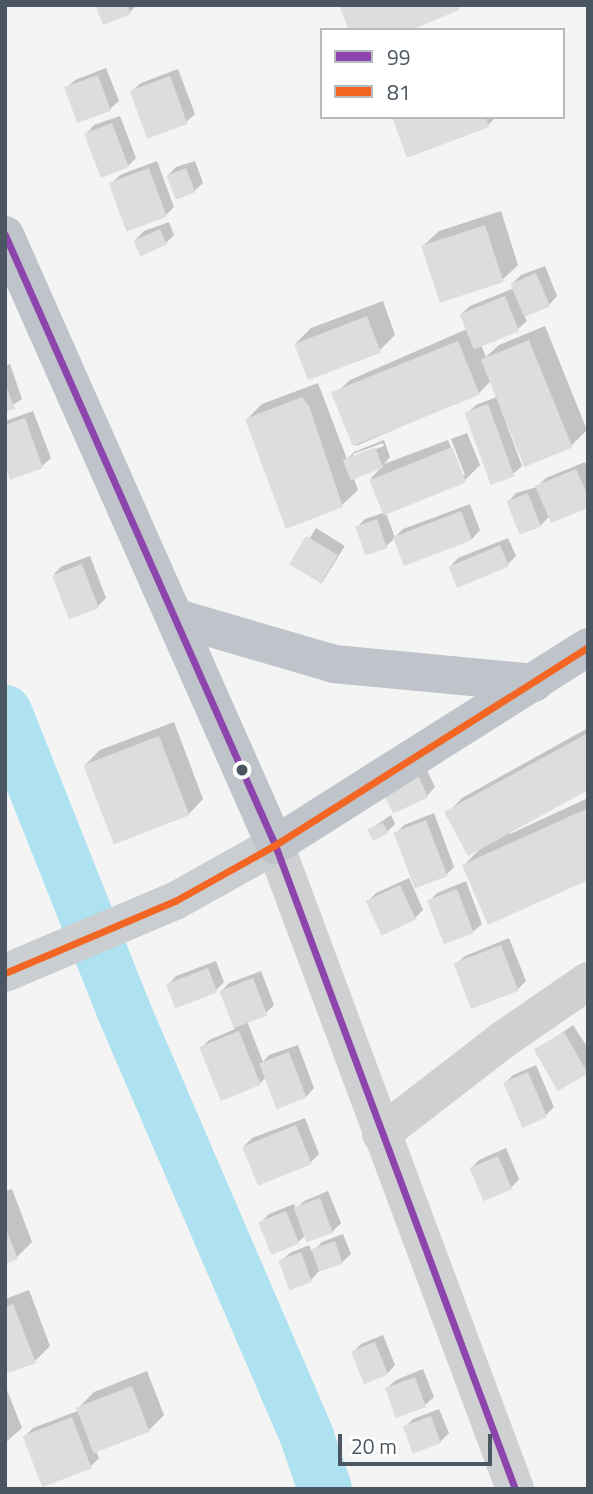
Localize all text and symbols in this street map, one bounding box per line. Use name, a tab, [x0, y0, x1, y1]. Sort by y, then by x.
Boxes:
legend	[320, 28, 565, 119]
text: 99	[387, 41, 411, 73]
text: 81	[387, 76, 411, 108]
unlabelled marker	[235, 763, 249, 777]
scale bar	[341, 1420, 495, 1464]
text: 20 m	[351, 1430, 397, 1462]

